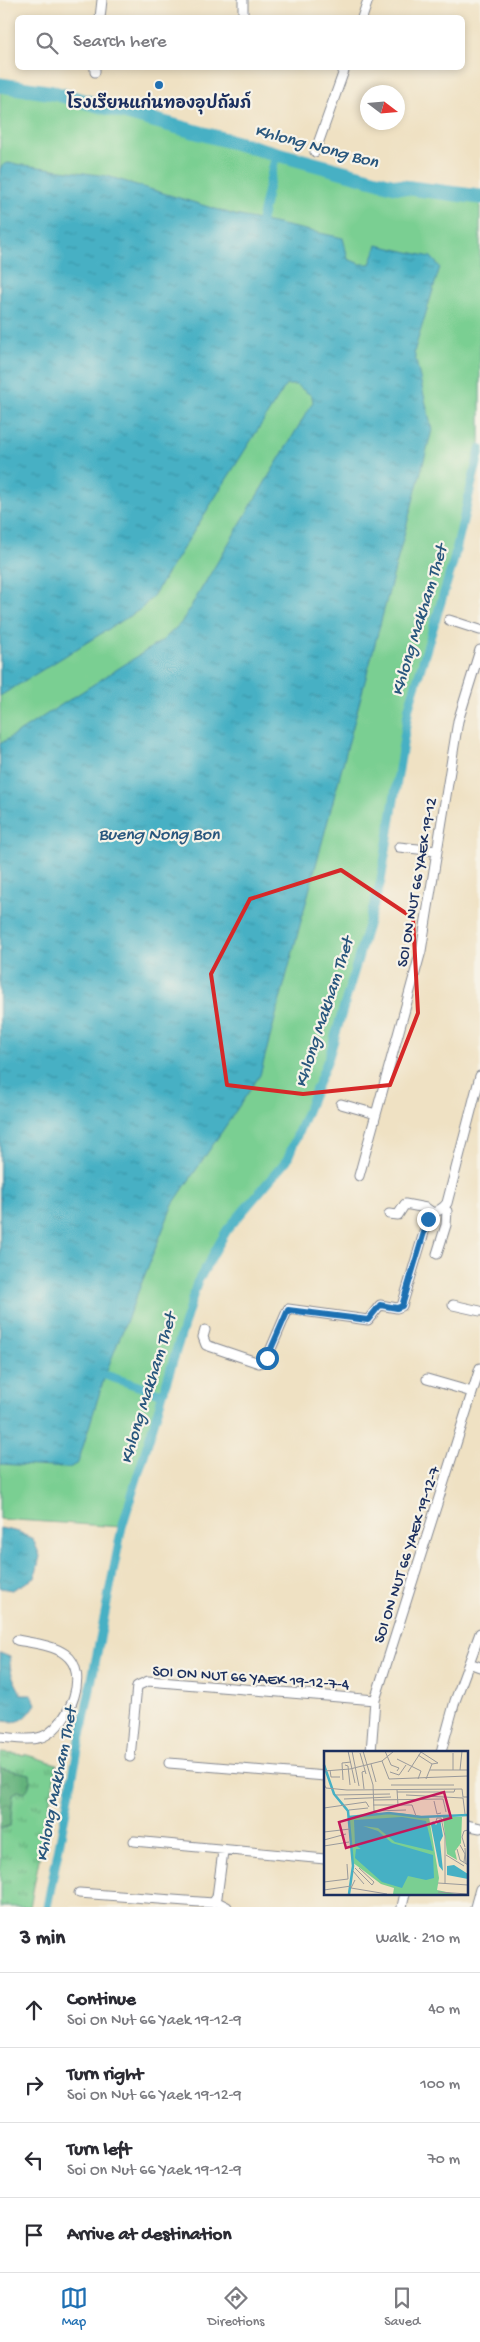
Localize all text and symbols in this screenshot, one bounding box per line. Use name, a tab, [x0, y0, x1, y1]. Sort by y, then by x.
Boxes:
search box	[15, 15, 465, 70]
icon: search	[33, 29, 61, 57]
text: Search here	[73, 31, 167, 54]
marker: โรงเรียนแก่นทองอุปถัมภ์	[153, 79, 165, 91]
north arrow	[360, 85, 405, 130]
place label: โรงเรียนแก่นทองอุปถัมภ์	[66, 91, 251, 115]
water label: Khlong Nong Bon	[252, 121, 381, 174]
water label: Khlong Makham Thet	[387, 539, 454, 699]
street label: SOI ON NUT 66 YAEK 19-12	[394, 796, 443, 969]
water label: Bueng Nong Bon	[98, 825, 220, 846]
water label: Khlong Makham Thet	[291, 932, 361, 1090]
route end	[417, 1208, 440, 1231]
water label: Khlong Makham Thet	[116, 1307, 183, 1467]
route start	[256, 1347, 279, 1370]
street label: SOI ON NUT 66 YAEK 19-12-7	[371, 1464, 446, 1646]
street label: SOI ON NUT 66 YAEK 19-12-7-4	[152, 1663, 350, 1696]
water label: Khlong Makham Thet	[32, 1702, 83, 1863]
inset map	[324, 1751, 468, 1894]
text: 3 min	[20, 1927, 65, 1952]
text: Walk · 210 m	[376, 1930, 460, 1949]
text: Continue	[67, 1989, 136, 2012]
icon: ahead	[20, 1996, 48, 2024]
text: 40 m	[428, 2001, 460, 2020]
text: Soi On Nut 66 Yaek 19-12-9	[67, 2012, 242, 2031]
text: Turn right	[67, 2064, 143, 2087]
icon: right	[20, 2071, 48, 2099]
text: 100 m	[420, 2076, 460, 2095]
text: Soi On Nut 66 Yaek 19-12-9	[67, 2087, 242, 2106]
text: Turn left	[67, 2139, 131, 2162]
icon: left	[20, 2146, 48, 2174]
text: 70 m	[427, 2151, 460, 2170]
text: Soi On Nut 66 Yaek 19-12-9	[67, 2162, 242, 2181]
icon: arrive	[20, 2221, 48, 2249]
text: Arrive at destination	[67, 2224, 231, 2247]
tab: Map	[60, 2284, 88, 2331]
tab: Directions	[208, 2284, 265, 2331]
tab: Saved	[384, 2284, 420, 2331]

